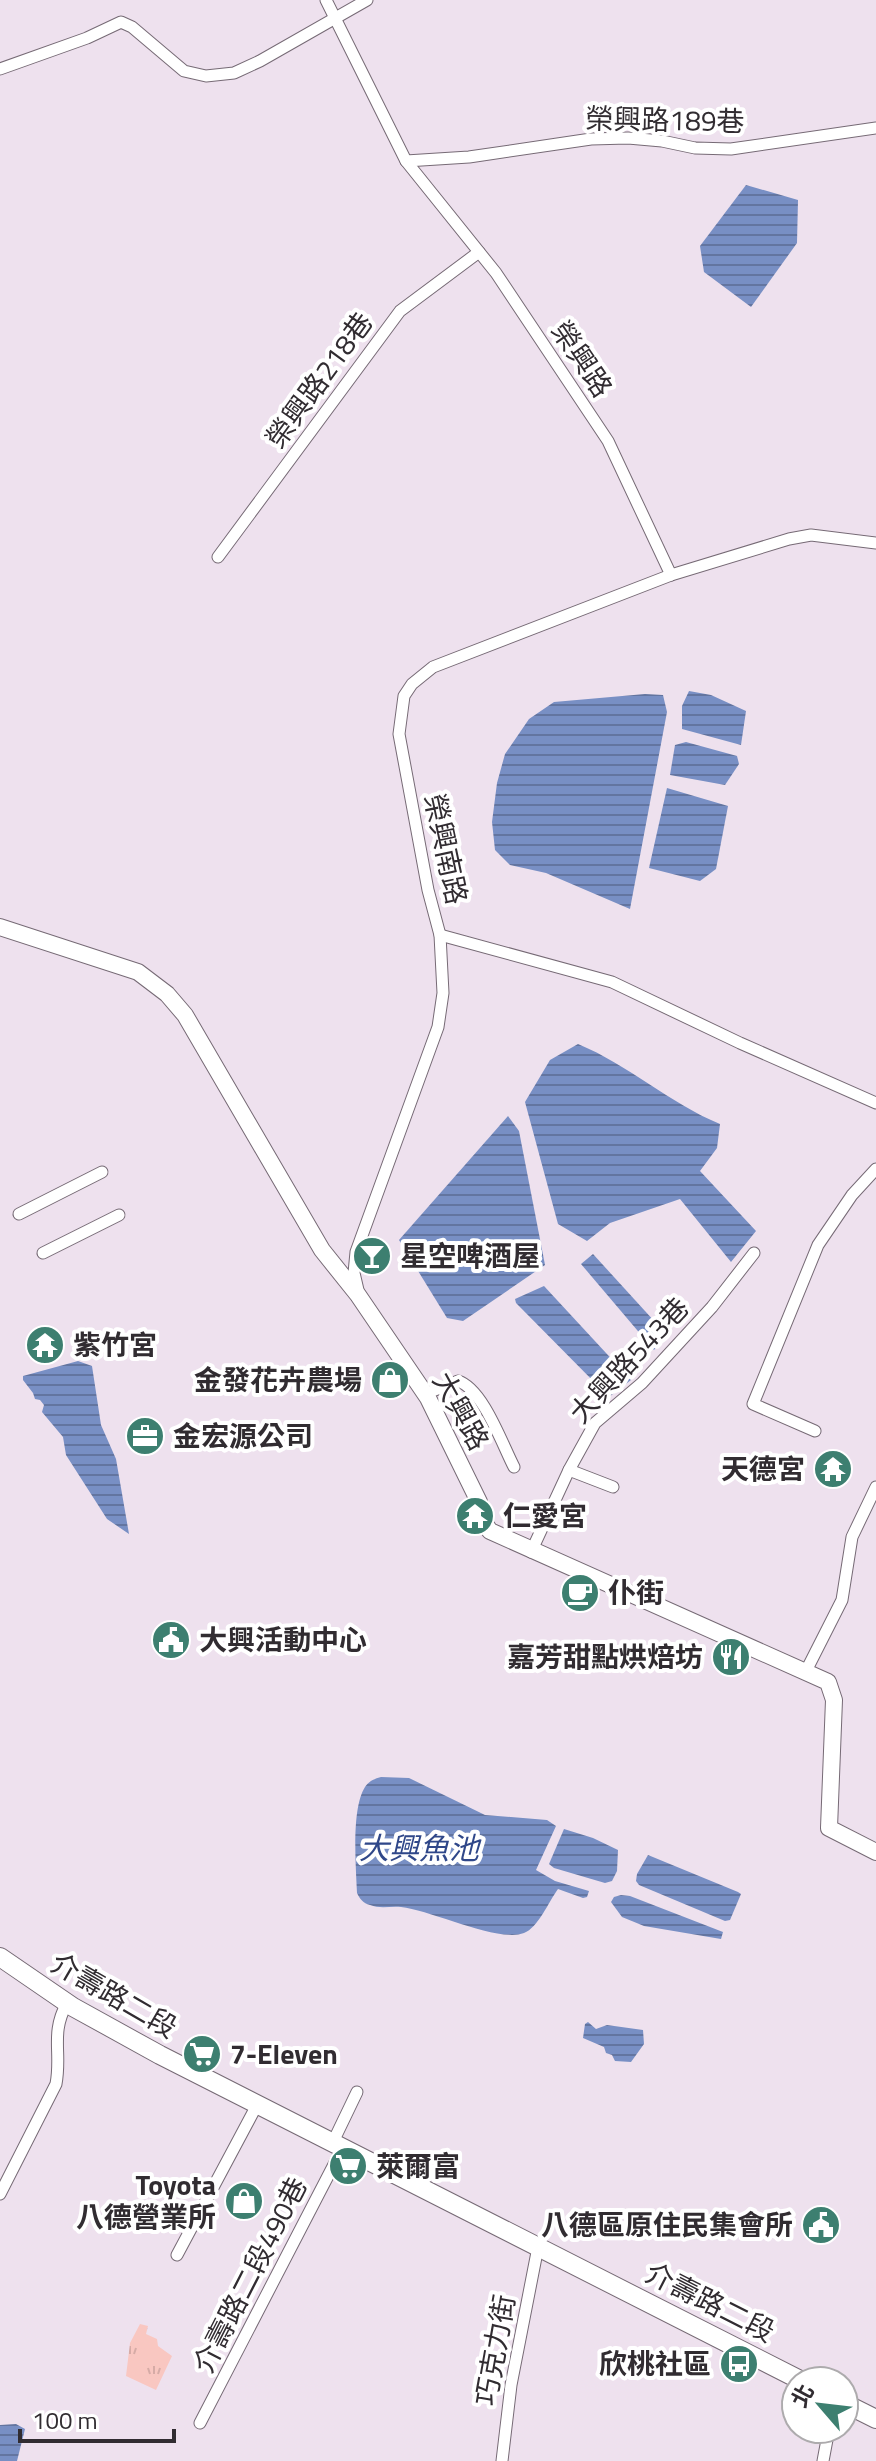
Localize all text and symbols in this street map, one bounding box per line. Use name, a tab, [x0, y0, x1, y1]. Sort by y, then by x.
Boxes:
street label: 榮興路189巷	[585, 97, 745, 142]
street label: 榮興路218巷	[254, 303, 383, 457]
street label: 榮興路	[541, 312, 624, 406]
street label: 榮興南路	[414, 790, 479, 908]
place label: 星空啤酒屋	[400, 1234, 540, 1277]
bar icon: 星空啤酒屋	[351, 1235, 393, 1277]
street label: 大興路543巷	[559, 1287, 699, 1432]
place label: 紫竹宮	[73, 1323, 157, 1366]
temple icon: 紫竹宮	[24, 1324, 66, 1366]
place label: 金發花卉農場	[194, 1358, 362, 1401]
shop icon: 金發花卉農場	[369, 1359, 411, 1401]
street label: 大興路	[422, 1364, 501, 1458]
place label: 金宏源公司	[173, 1414, 313, 1457]
office icon: 金宏源公司	[124, 1415, 166, 1457]
place label: 天德宮	[721, 1447, 805, 1490]
temple icon: 天德宮	[812, 1448, 854, 1490]
place label: 仁愛宮	[503, 1494, 587, 1537]
temple icon: 仁愛宮	[454, 1495, 496, 1537]
place label: 仆街	[608, 1571, 664, 1614]
cafe icon: 仆街	[559, 1572, 601, 1614]
place label: 大興活動中心	[199, 1618, 367, 1661]
public building icon: 大興活動中心	[150, 1619, 192, 1661]
place label: 嘉芳甜點烘焙坊	[507, 1635, 703, 1678]
restaurant icon: 嘉芳甜點烘焙坊	[710, 1636, 752, 1678]
water label: 大興魚池	[359, 1825, 482, 1871]
street label: 介壽路二段	[43, 1941, 186, 2048]
place label: 7-Eleven	[230, 2032, 338, 2075]
supermarket icon: 7-Eleven	[181, 2033, 223, 2075]
place label: 萊爾富	[376, 2144, 460, 2187]
supermarket icon: 萊爾富	[327, 2145, 369, 2187]
place label: Toyota 八德營業所	[76, 2163, 216, 2238]
street label: 介壽路二段490巷	[182, 2169, 318, 2380]
shop icon: Toyota 八德營業所	[223, 2180, 265, 2222]
place label: 八德區原住民集會所	[541, 2203, 793, 2246]
public building icon: 八德區原住民集會所	[800, 2204, 842, 2246]
street label: 介壽路二段	[638, 2251, 782, 2352]
street label: 巧克力街	[464, 2291, 525, 2409]
place label: 欣桃社區	[599, 2342, 711, 2385]
bus stop icon: 欣桃社區	[718, 2343, 760, 2385]
north arrow	[780, 2365, 860, 2445]
text: 北	[782, 2378, 823, 2413]
scale bar	[20, 2393, 174, 2443]
text: 100 m	[32, 2402, 98, 2438]

